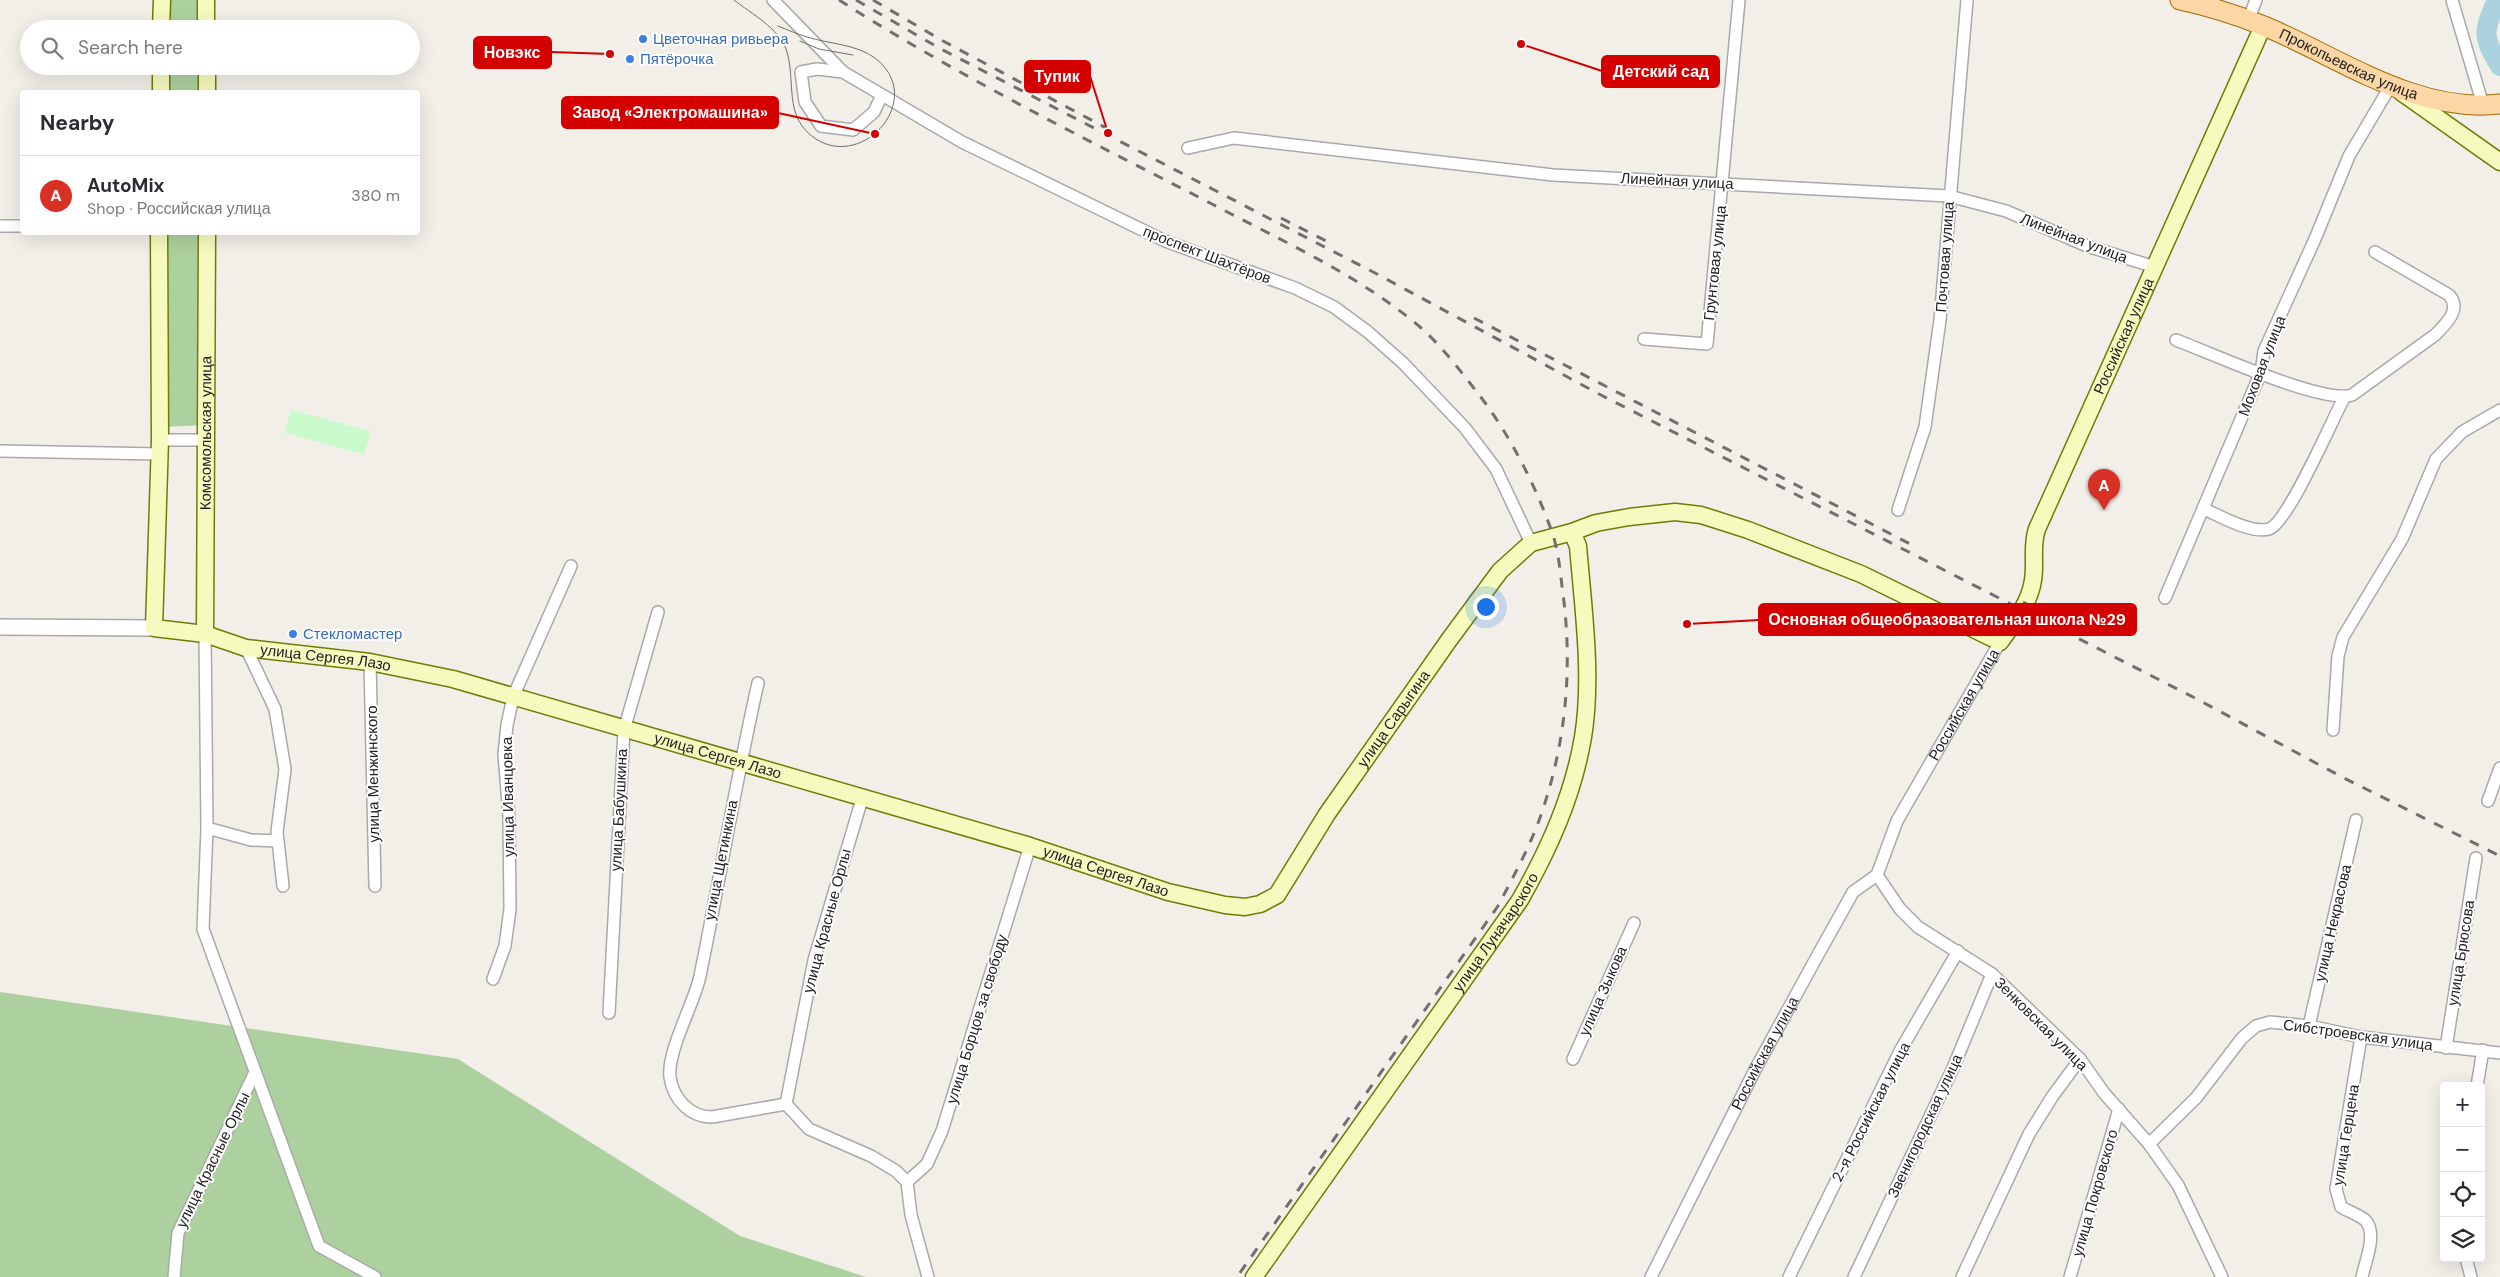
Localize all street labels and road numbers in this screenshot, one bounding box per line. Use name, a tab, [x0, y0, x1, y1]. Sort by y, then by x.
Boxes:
street label: Прокопьевская улица	[2276, 24, 2421, 105]
street label: Линейная улица	[1620, 168, 1735, 194]
street label: Почтовая улица	[1931, 200, 1959, 313]
street label: Грунтовая улица	[1699, 204, 1731, 322]
street label: Линейная улица	[2018, 208, 2131, 268]
street label: проспект Шахтёров	[1140, 221, 1274, 289]
street label: Российская улица	[2089, 274, 2159, 398]
street label: Моховая улица	[2234, 312, 2291, 419]
street label: Комсомольская улица	[196, 355, 216, 510]
street label: улица Сергея Лазо	[259, 640, 393, 676]
street label: Российская улица	[1924, 645, 2004, 764]
street label: улица Сарыгина	[1353, 666, 1435, 771]
street label: улица Менжинского	[362, 705, 384, 843]
street label: улица Сергея Лазо	[652, 728, 784, 784]
street label: улица Иванцовка	[497, 736, 519, 857]
street label: улица Бабушкина	[606, 748, 632, 872]
street label: улица Щетинкина	[700, 797, 743, 922]
street label: улица Сергея Лазо	[1040, 841, 1171, 902]
street label: улица Красные Орлы	[798, 847, 856, 995]
street label: улица Некрасова	[2310, 862, 2356, 984]
street label: улица Луначарского	[1448, 869, 1543, 996]
street label: улица Брюсова	[2443, 898, 2479, 1007]
street label: улица Борцов за свободу	[942, 931, 1012, 1106]
street label: улица Зыкова	[1574, 942, 1632, 1039]
street label: Зенковская улица	[1990, 973, 2093, 1076]
street label: Российская улица	[1727, 993, 1803, 1113]
street label: Сибстроевская улица	[2282, 1015, 2435, 1055]
street label: 2-я Российская улица	[1827, 1038, 1915, 1185]
street label: Звенигородская улица	[1883, 1050, 1967, 1201]
street label: улица Герцена	[2328, 1082, 2364, 1187]
street label: улица Красные Орлы	[171, 1089, 255, 1231]
street label: улица Покровского	[2067, 1127, 2123, 1259]

